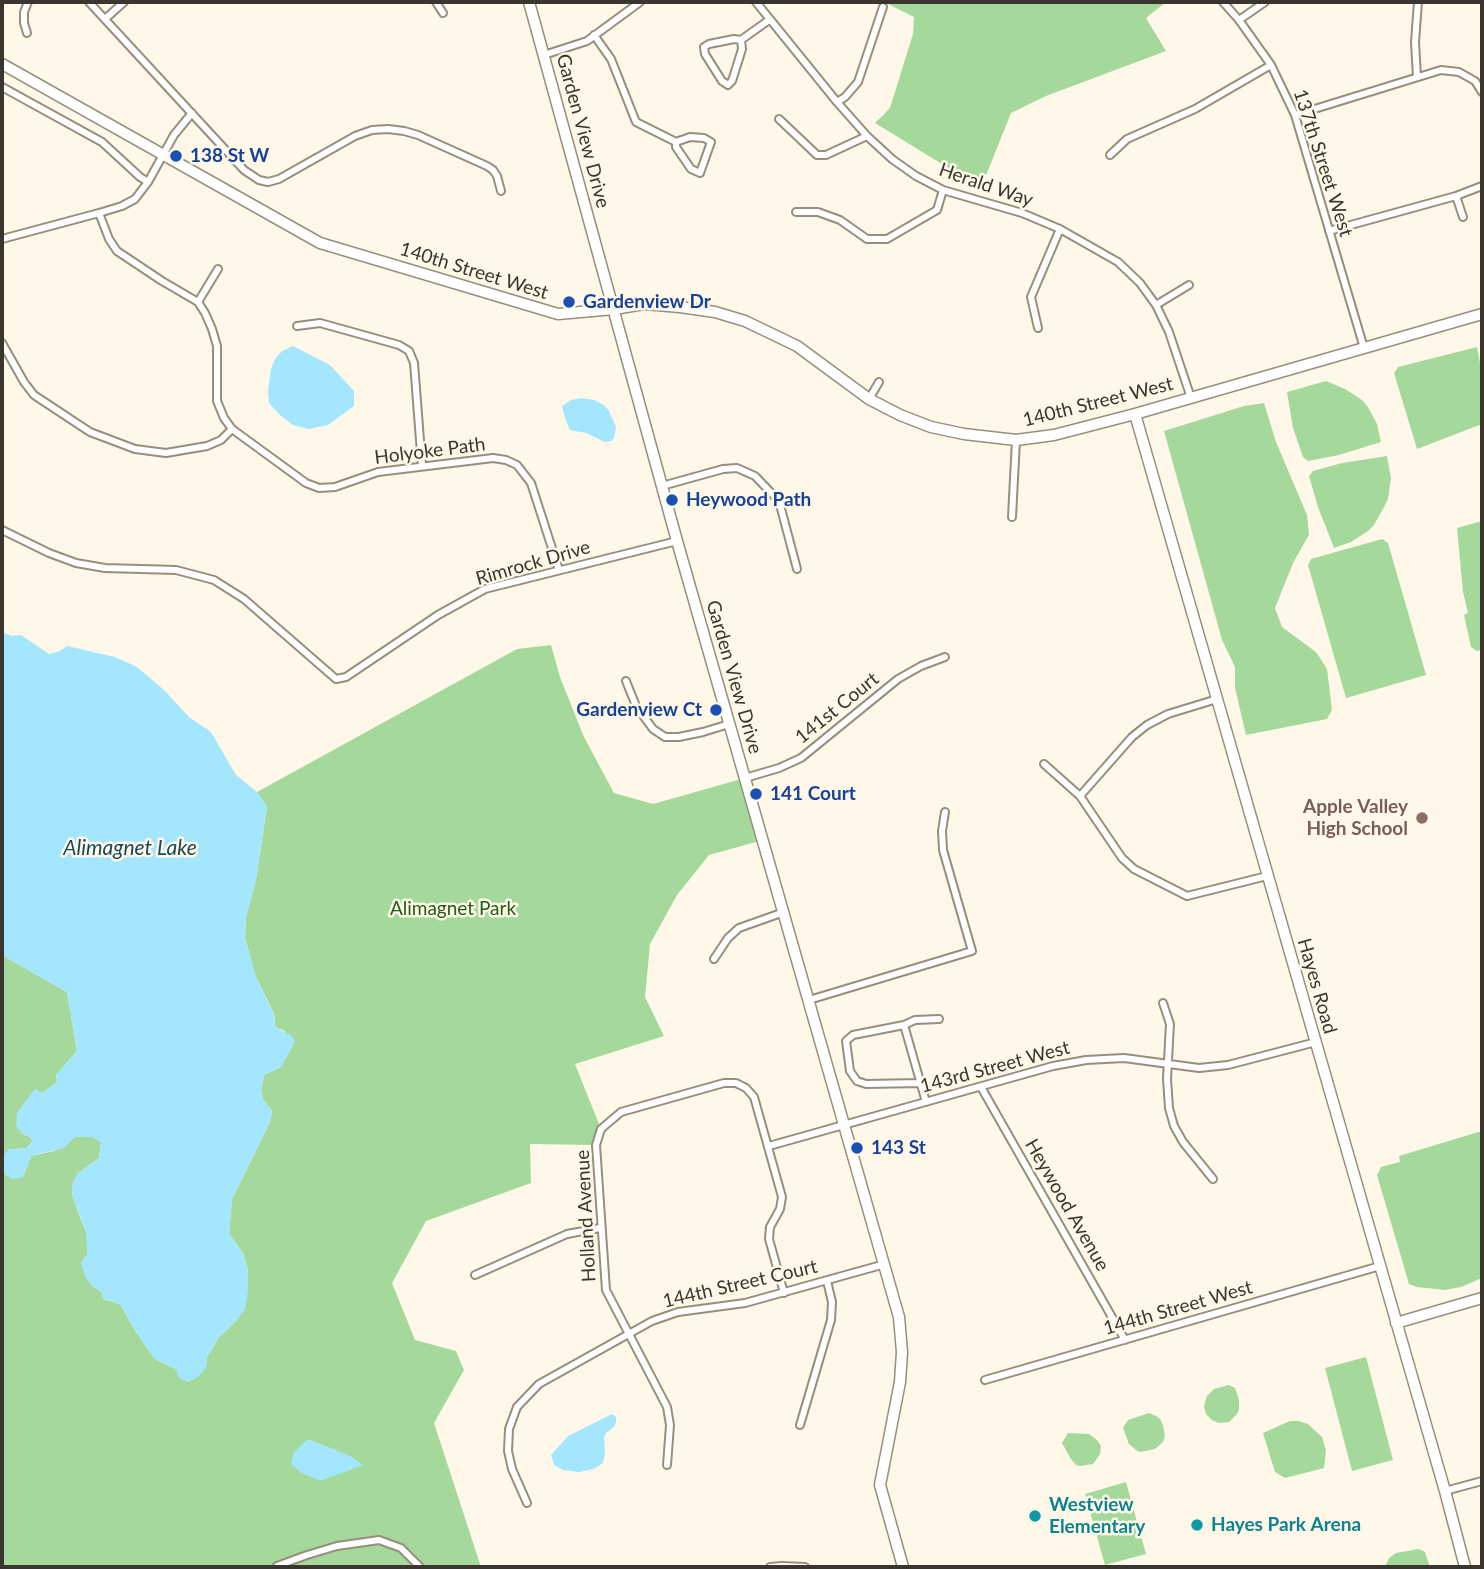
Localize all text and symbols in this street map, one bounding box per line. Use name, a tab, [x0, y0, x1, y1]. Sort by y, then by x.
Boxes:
street label: Garden View Drive	[551, 52, 615, 210]
street label: 137th Street West	[1288, 86, 1358, 240]
place label: 138 St W	[190, 145, 269, 167]
marker: 138 St W	[168, 148, 184, 164]
street label: Herald Way	[936, 158, 1036, 212]
street label: 140th Street West	[397, 238, 551, 304]
place label: Gardenview Dr	[583, 291, 711, 313]
marker: Gardenview Dr	[561, 294, 577, 310]
street label: 140th Street West	[1021, 372, 1175, 432]
street label: Holyoke Path	[373, 433, 487, 469]
place label: Heywood Path	[686, 489, 811, 511]
marker: Heywood Path	[664, 492, 680, 508]
street label: Rimrock Drive	[473, 536, 593, 590]
street label: Garden View Drive	[701, 598, 767, 756]
street label: 141st Court	[791, 667, 883, 749]
place label: Gardenview Ct	[576, 699, 702, 721]
marker: Gardenview Ct	[708, 702, 724, 718]
place label: 141 Court	[770, 783, 856, 805]
marker: 141 Court	[748, 786, 764, 802]
place label: Apple Valley High School	[1303, 796, 1408, 840]
marker: Apple Valley High School	[1414, 810, 1430, 826]
water label: Alimagnet Lake	[63, 835, 197, 861]
park label: Alimagnet Park	[390, 898, 516, 920]
street label: Hayes Road	[1293, 936, 1341, 1036]
street label: 143rd Street West	[918, 1036, 1072, 1098]
street label: Heywood Avenue	[1020, 1135, 1114, 1275]
place label: 143 St	[871, 1137, 926, 1159]
marker: 143 St	[849, 1140, 865, 1156]
street label: Holland Avenue	[571, 1149, 601, 1283]
street label: 144th Street Court	[661, 1255, 819, 1313]
street label: 144th Street West	[1101, 1276, 1255, 1340]
place label: Westview Elementary	[1049, 1494, 1145, 1538]
marker: Westview Elementary	[1027, 1508, 1043, 1524]
place label: Hayes Park Arena	[1211, 1514, 1361, 1536]
marker: Hayes Park Arena	[1189, 1517, 1205, 1533]

